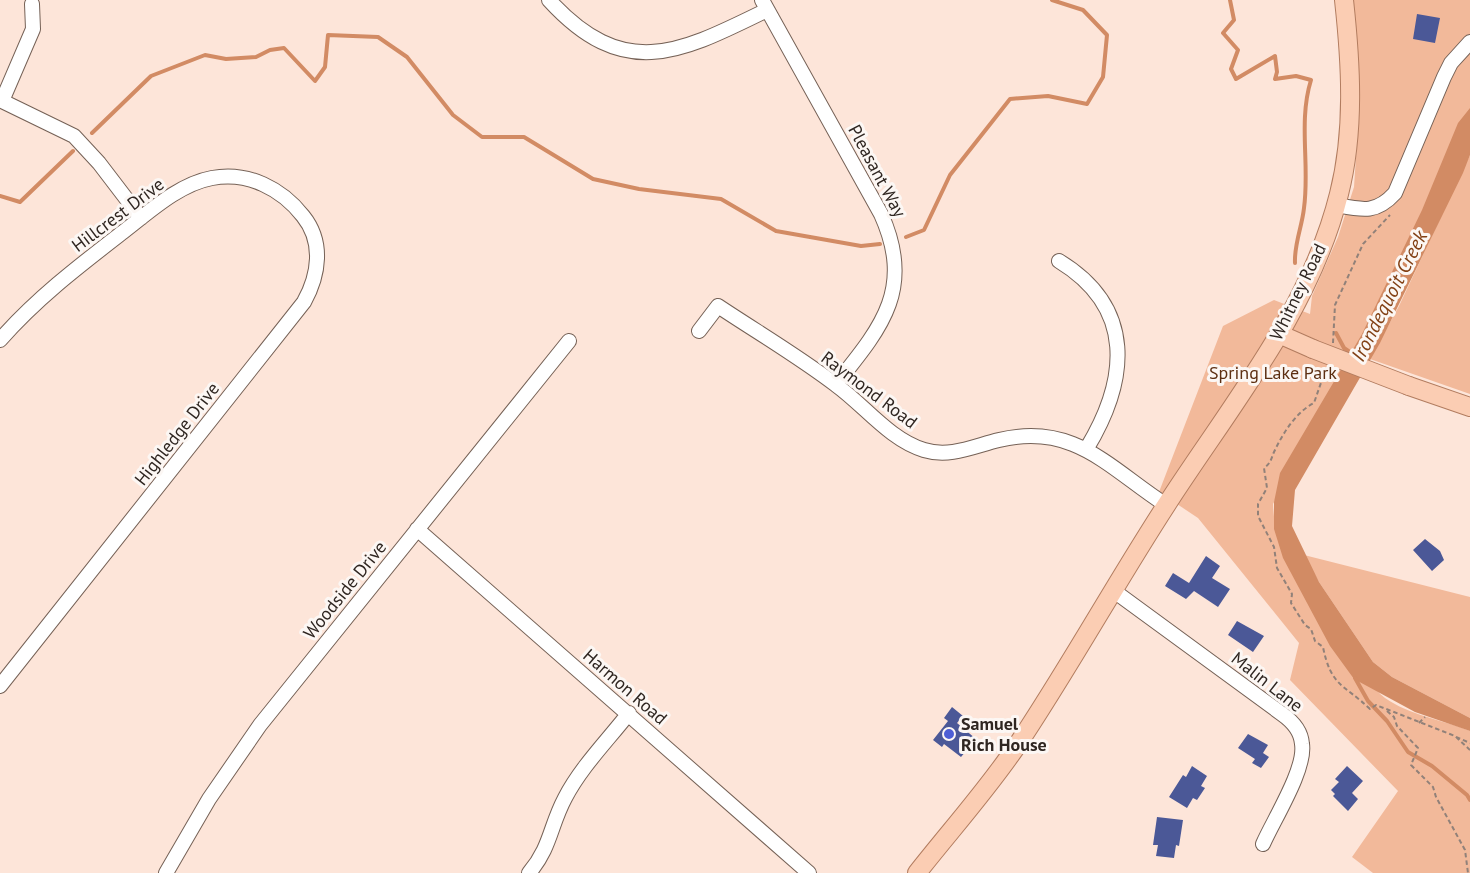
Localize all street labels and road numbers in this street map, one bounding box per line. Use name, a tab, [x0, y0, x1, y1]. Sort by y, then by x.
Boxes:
street label: Pleasant Way	[843, 120, 912, 222]
street label: Hillcrest Drive	[67, 172, 168, 257]
street label: Whitney Road	[1264, 240, 1331, 344]
street label: Raymond Road	[817, 346, 922, 433]
street label: Highledge Drive	[129, 378, 224, 490]
street label: Woodside Drive	[298, 536, 391, 643]
street label: Harmon Road	[578, 644, 672, 729]
street label: Malin Lane	[1227, 646, 1308, 717]

